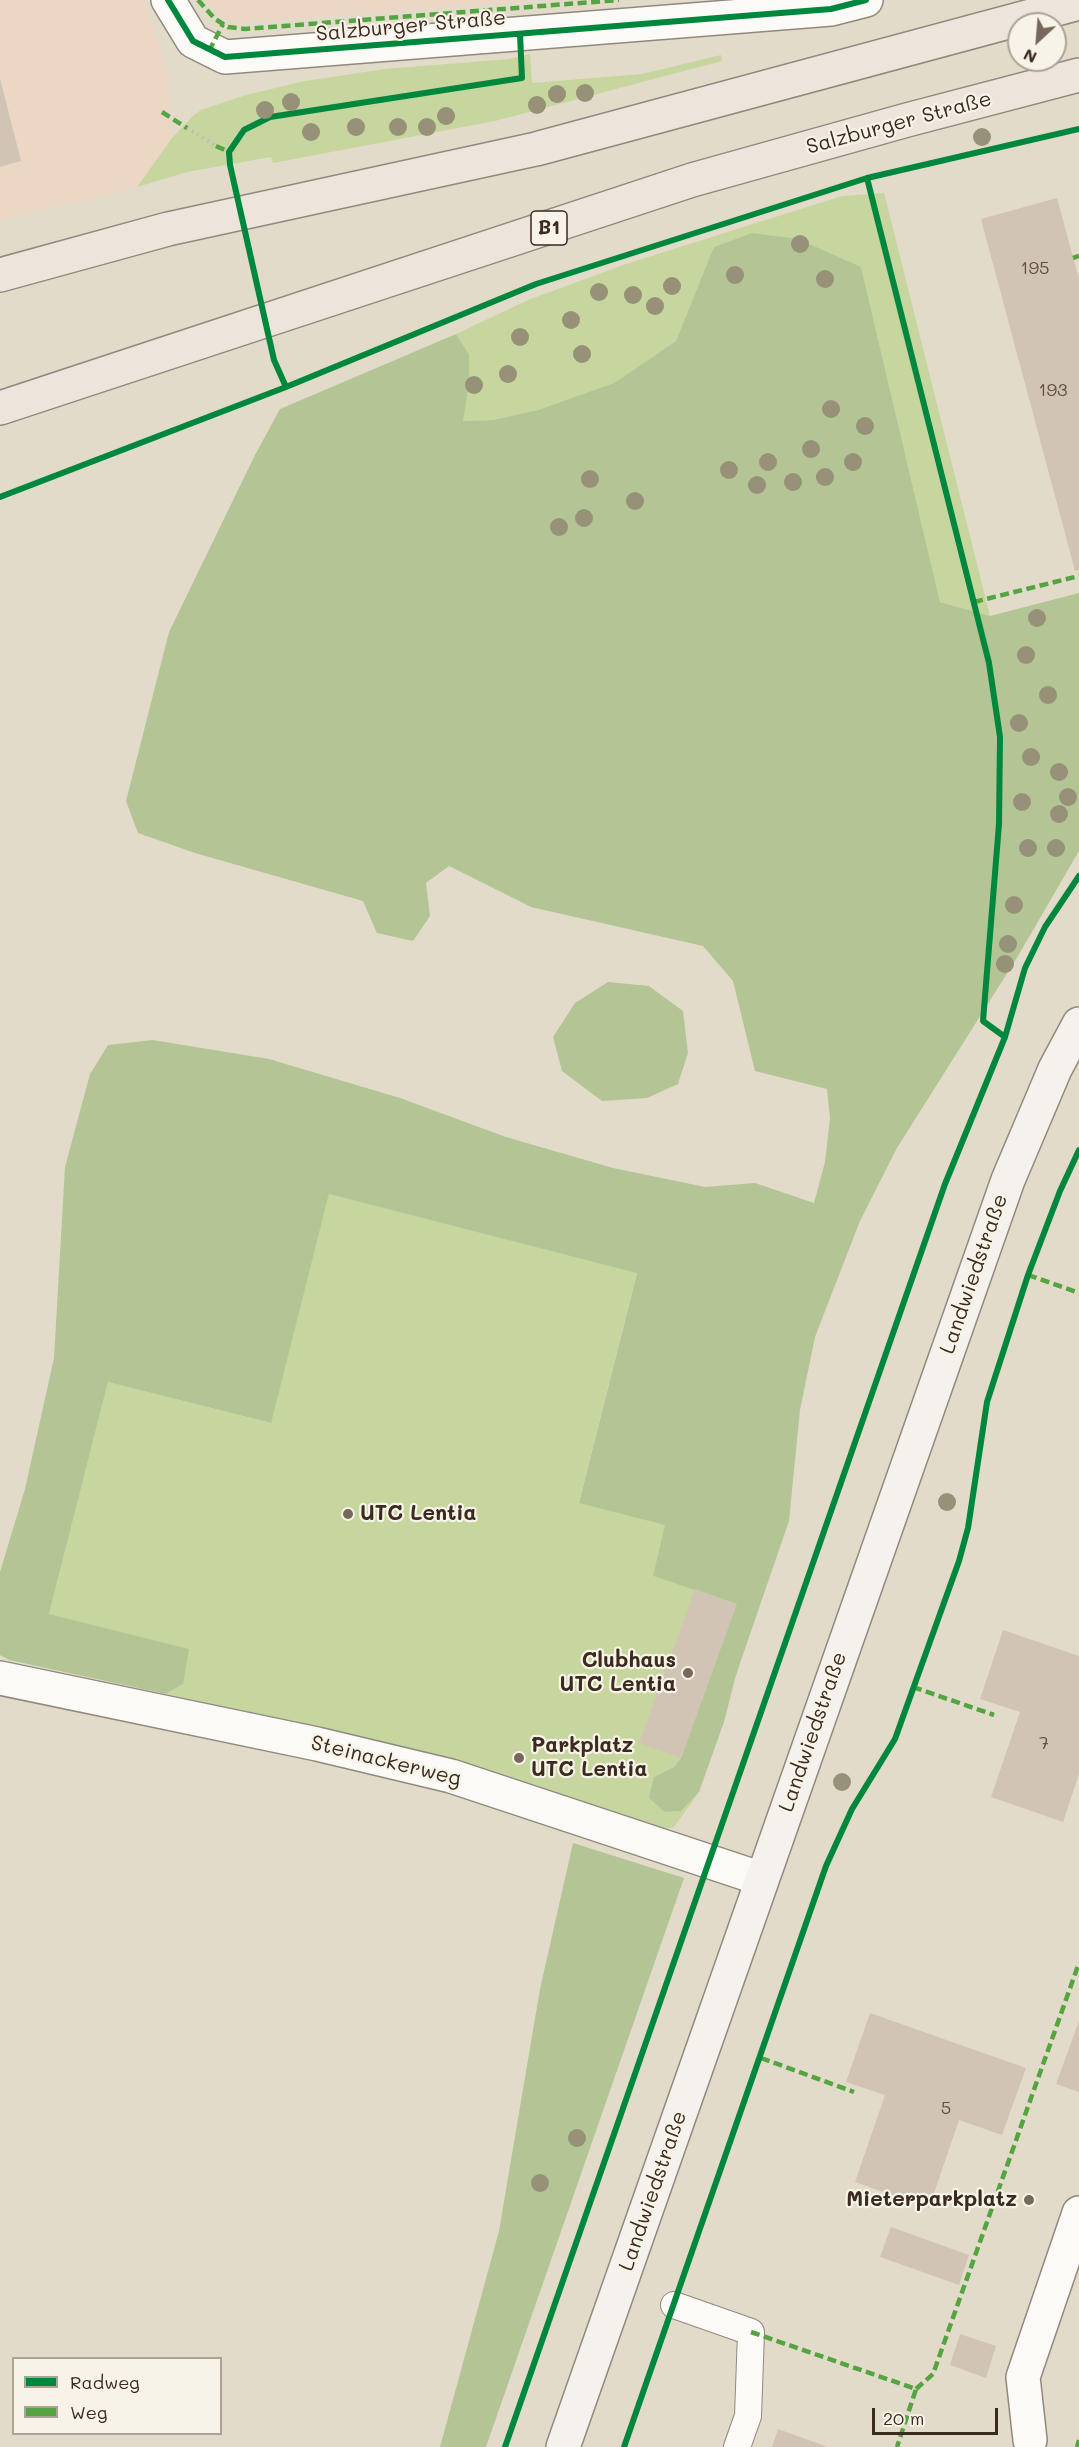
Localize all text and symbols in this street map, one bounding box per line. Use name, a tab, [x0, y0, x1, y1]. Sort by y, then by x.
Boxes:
street label: Salzburger Straße	[315, 5, 507, 47]
north arrow	[1007, 12, 1067, 72]
text: N	[1020, 45, 1040, 69]
street label: Salzburger Straße	[804, 86, 994, 160]
road number: B1	[531, 211, 567, 245]
house number: 195	[1020, 257, 1050, 279]
house number: 193	[1038, 379, 1068, 401]
street label: Landwiedstraße	[935, 1191, 1013, 1357]
place label: UTC Lentia	[360, 1501, 476, 1527]
marker: UTC Lentia	[341, 1507, 355, 1521]
place label: Clubhaus UTC Lentia	[560, 1648, 676, 1698]
street label: Landwiedstraße	[774, 1649, 852, 1815]
marker: Clubhaus UTC Lentia	[681, 1666, 695, 1680]
street label: Steinackerweg	[308, 1730, 464, 1792]
house number: 7	[1039, 1732, 1049, 1754]
place label: Parkplatz UTC Lentia	[531, 1733, 647, 1783]
marker: Parkplatz UTC Lentia	[512, 1751, 526, 1765]
house number: 5	[941, 2097, 951, 2119]
street label: Landwiedstraße	[614, 2108, 692, 2274]
place label: Mieterparkplatz	[846, 2187, 1017, 2213]
marker: Mieterparkplatz	[1022, 2193, 1036, 2207]
legend	[12, 2357, 222, 2435]
text: Radweg	[70, 2370, 140, 2394]
scale bar	[875, 2396, 1001, 2434]
text: Weg	[70, 2400, 107, 2424]
text: 20 m	[883, 2406, 924, 2430]

